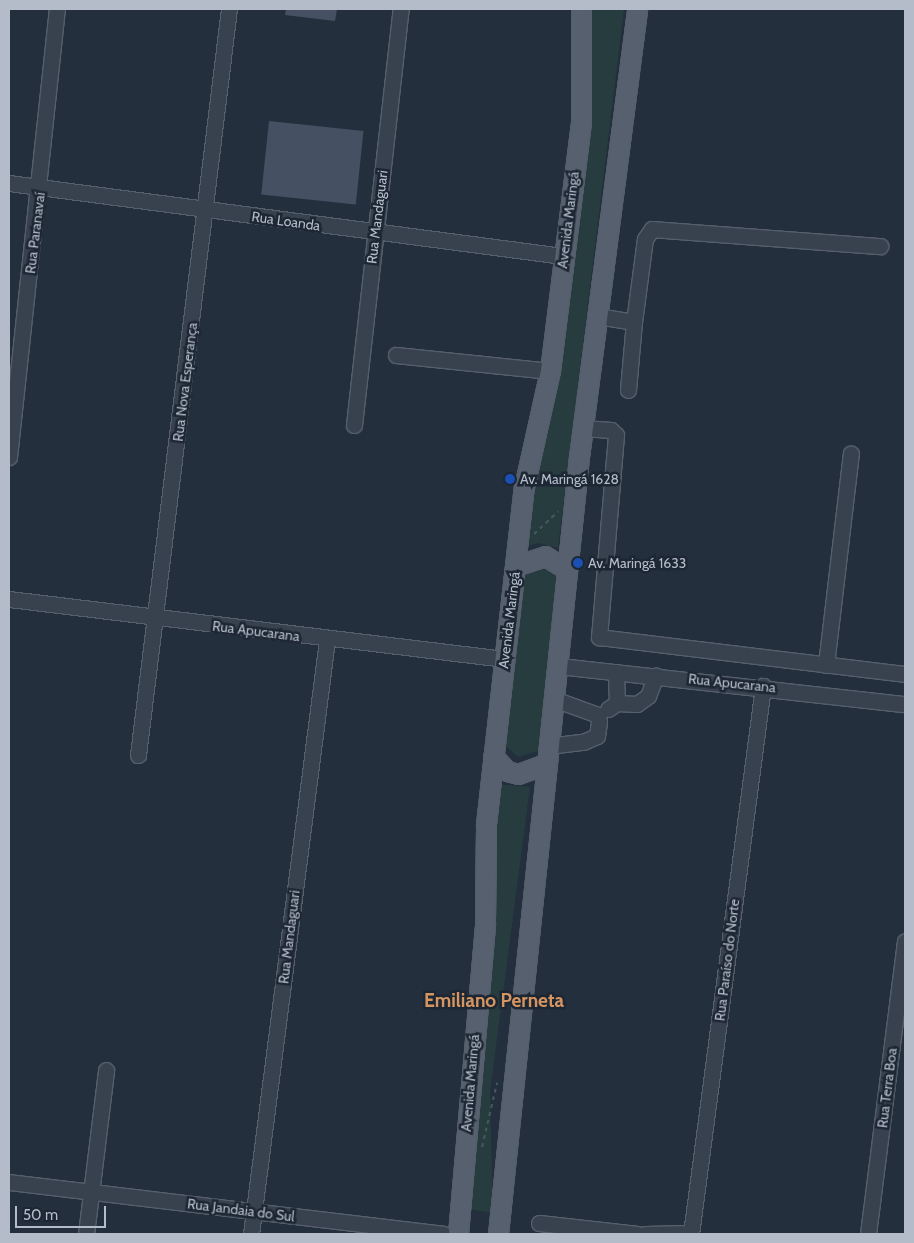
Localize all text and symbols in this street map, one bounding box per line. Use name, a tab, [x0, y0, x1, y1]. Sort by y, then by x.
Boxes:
street label: Rua Mandaguari	[363, 169, 391, 265]
street label: Avenida Maringá	[554, 171, 582, 269]
street label: Rua Paranavaí	[22, 191, 48, 275]
street label: Rua Loanda	[251, 208, 321, 234]
street label: Rua Nova Esperança	[169, 322, 201, 442]
place label: Av. Maringá 1628	[520, 471, 619, 487]
marker: Av. Maringá 1628	[504, 473, 516, 485]
place label: Av. Maringá 1633	[588, 555, 686, 571]
marker: Av. Maringá 1633	[572, 557, 584, 569]
street label: Avenida Maringá	[495, 571, 523, 669]
street label: Rua Apucarana	[211, 617, 301, 645]
street label: Rua Apucarana	[687, 670, 777, 696]
street label: Rua Mandaguari	[275, 889, 303, 985]
street label: Rua Paraíso do Norte	[711, 898, 743, 1022]
district label: Emiliano Perneta	[424, 990, 564, 1012]
street label: Avenida Maringá	[457, 1034, 483, 1132]
street label: Rua Terra Boa	[874, 1047, 900, 1129]
street label: Rua Jandaia do Sul	[186, 1195, 296, 1225]
scale bar	[18, 1196, 109, 1228]
text: 50 m	[23, 1206, 58, 1224]

